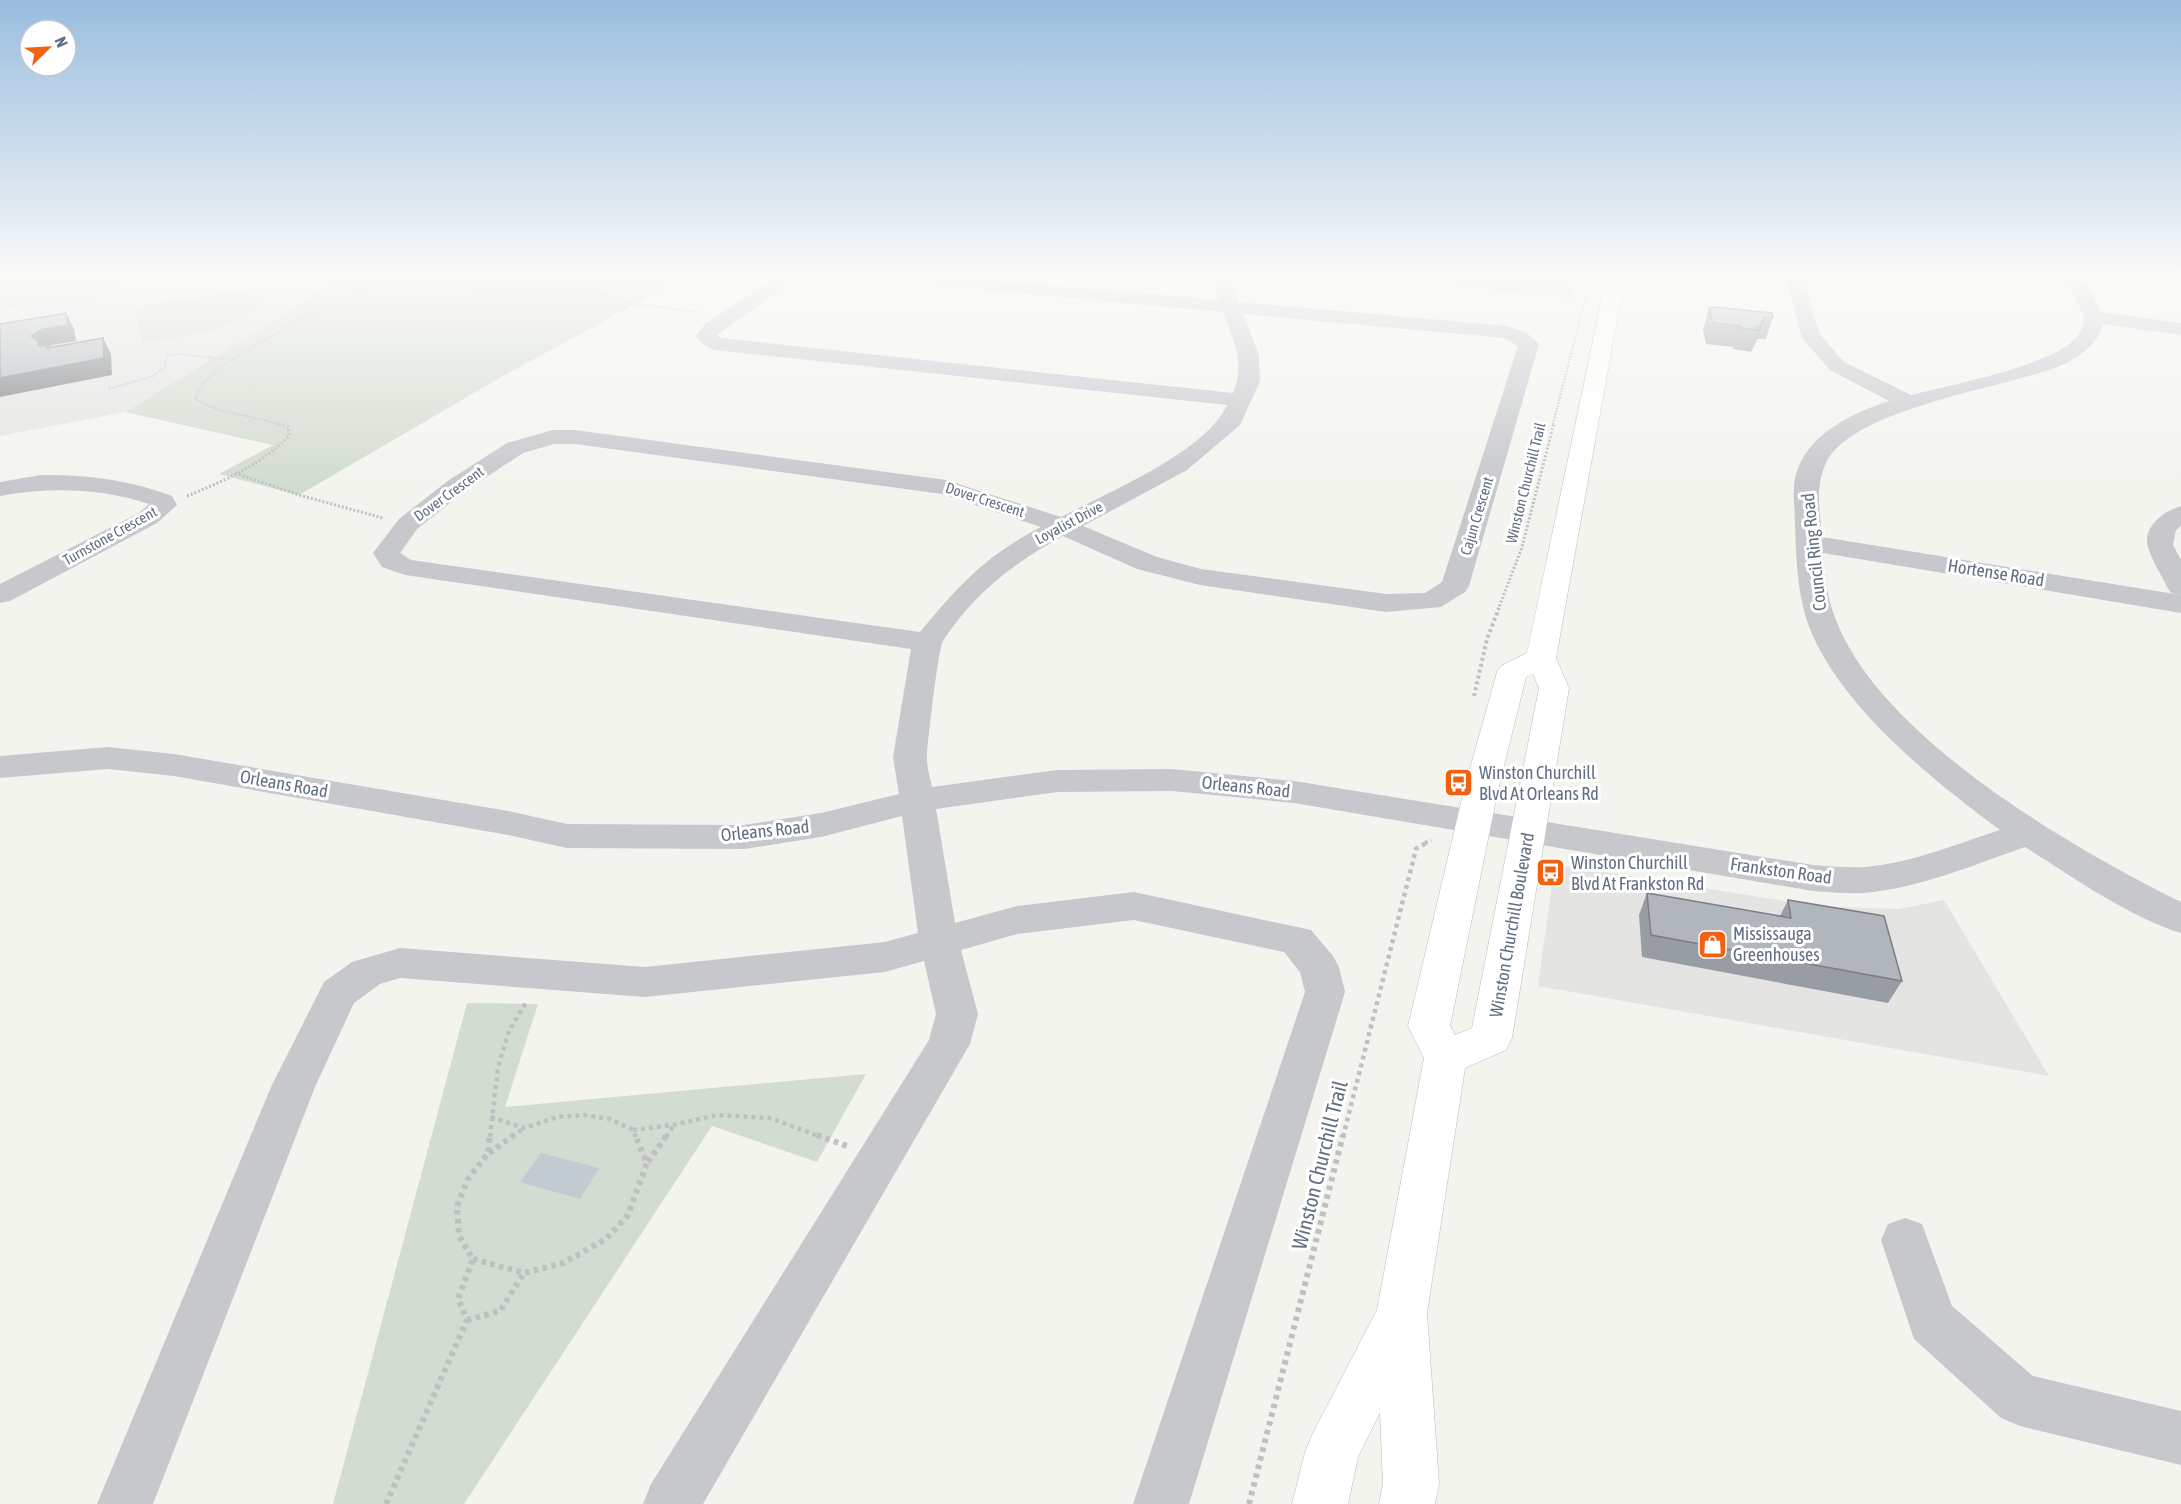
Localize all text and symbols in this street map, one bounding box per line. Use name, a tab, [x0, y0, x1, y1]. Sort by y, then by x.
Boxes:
north arrow	[18, 18, 78, 78]
text: N	[52, 34, 72, 50]
street label: Winston Churchill Trail	[1502, 421, 1549, 545]
street label: Dover Crescent	[411, 463, 487, 525]
street label: Cajun Crescent	[1457, 475, 1496, 557]
street label: Dover Crescent	[944, 479, 1027, 520]
street label: Council Ring Road	[1797, 492, 1830, 612]
street label: Loyalist Drive	[1032, 498, 1106, 547]
street label: Turnstone Crescent	[60, 503, 160, 568]
street label: Hortense Road	[1946, 555, 2046, 590]
place label: Winston Churchill Blvd At Orleans Rd	[1479, 762, 1599, 804]
street label: Orleans Road	[239, 765, 330, 802]
bus stop icon: Winston Churchill Blvd At Orleans Rd	[1442, 767, 1474, 799]
street label: Orleans Road	[1201, 771, 1291, 802]
street label: Orleans Road	[720, 815, 810, 846]
street label: Winston Churchill Boulevard	[1485, 831, 1538, 1019]
place label: Winston Churchill Blvd At Frankston Rd	[1571, 852, 1704, 894]
street label: Frankston Road	[1729, 853, 1833, 888]
bus stop icon: Winston Churchill Blvd At Frankston Rd	[1534, 857, 1566, 889]
place label: Mississauga Greenhouses	[1733, 923, 1820, 965]
shop icon: Mississauga Greenhouses	[1696, 928, 1728, 960]
street label: Winston Churchill Trail	[1286, 1077, 1352, 1252]

